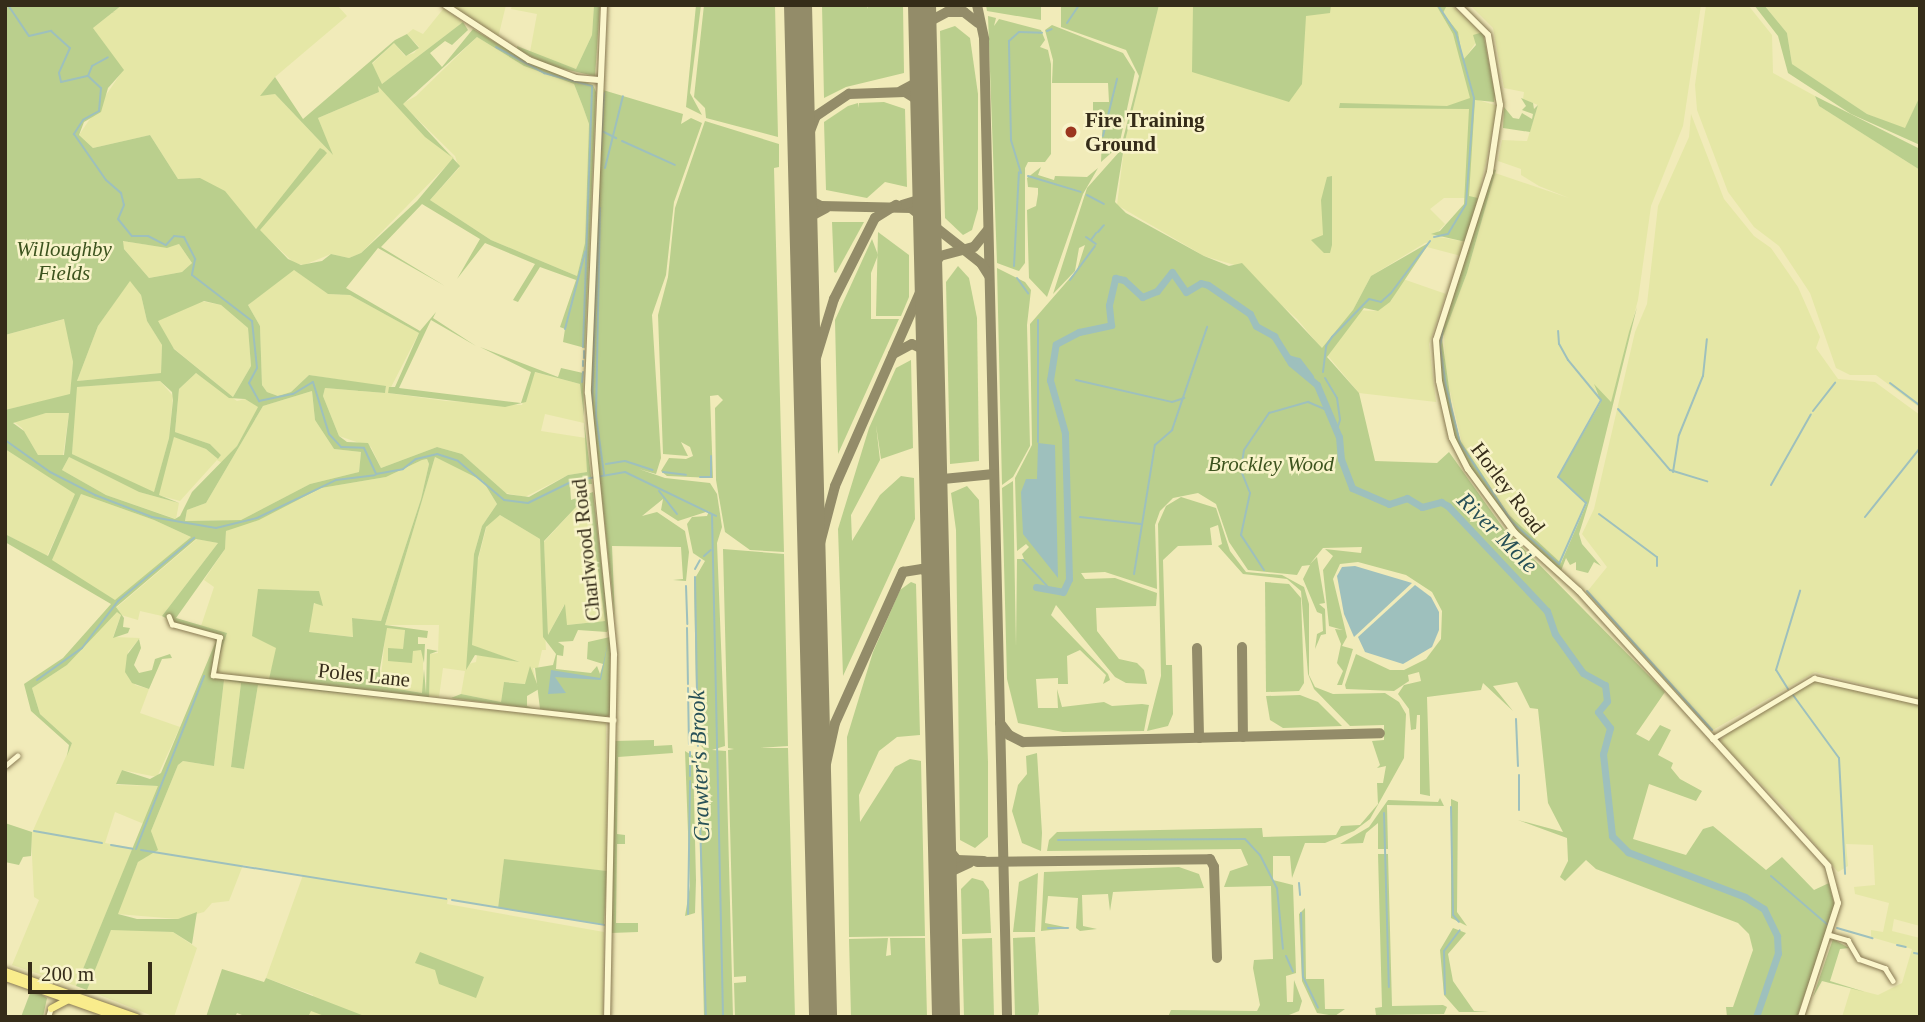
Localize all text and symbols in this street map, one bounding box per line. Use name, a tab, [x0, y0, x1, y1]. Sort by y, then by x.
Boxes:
place label: Fire Training Ground	[1085, 107, 1205, 157]
marker: Fire Training Ground	[1063, 124, 1079, 140]
park label: Willoughby Fields	[16, 236, 112, 286]
street label: Horley Road	[1465, 437, 1551, 539]
park label: Brockley Wood	[1208, 451, 1334, 477]
street label: Charlwood Road	[566, 478, 606, 622]
water label: River Mole	[1451, 487, 1543, 579]
street label: Poles Lane	[317, 658, 411, 692]
water label: Crawter's Brook	[684, 690, 716, 842]
scale bar	[32, 948, 156, 992]
text: 200 m	[41, 962, 94, 986]

